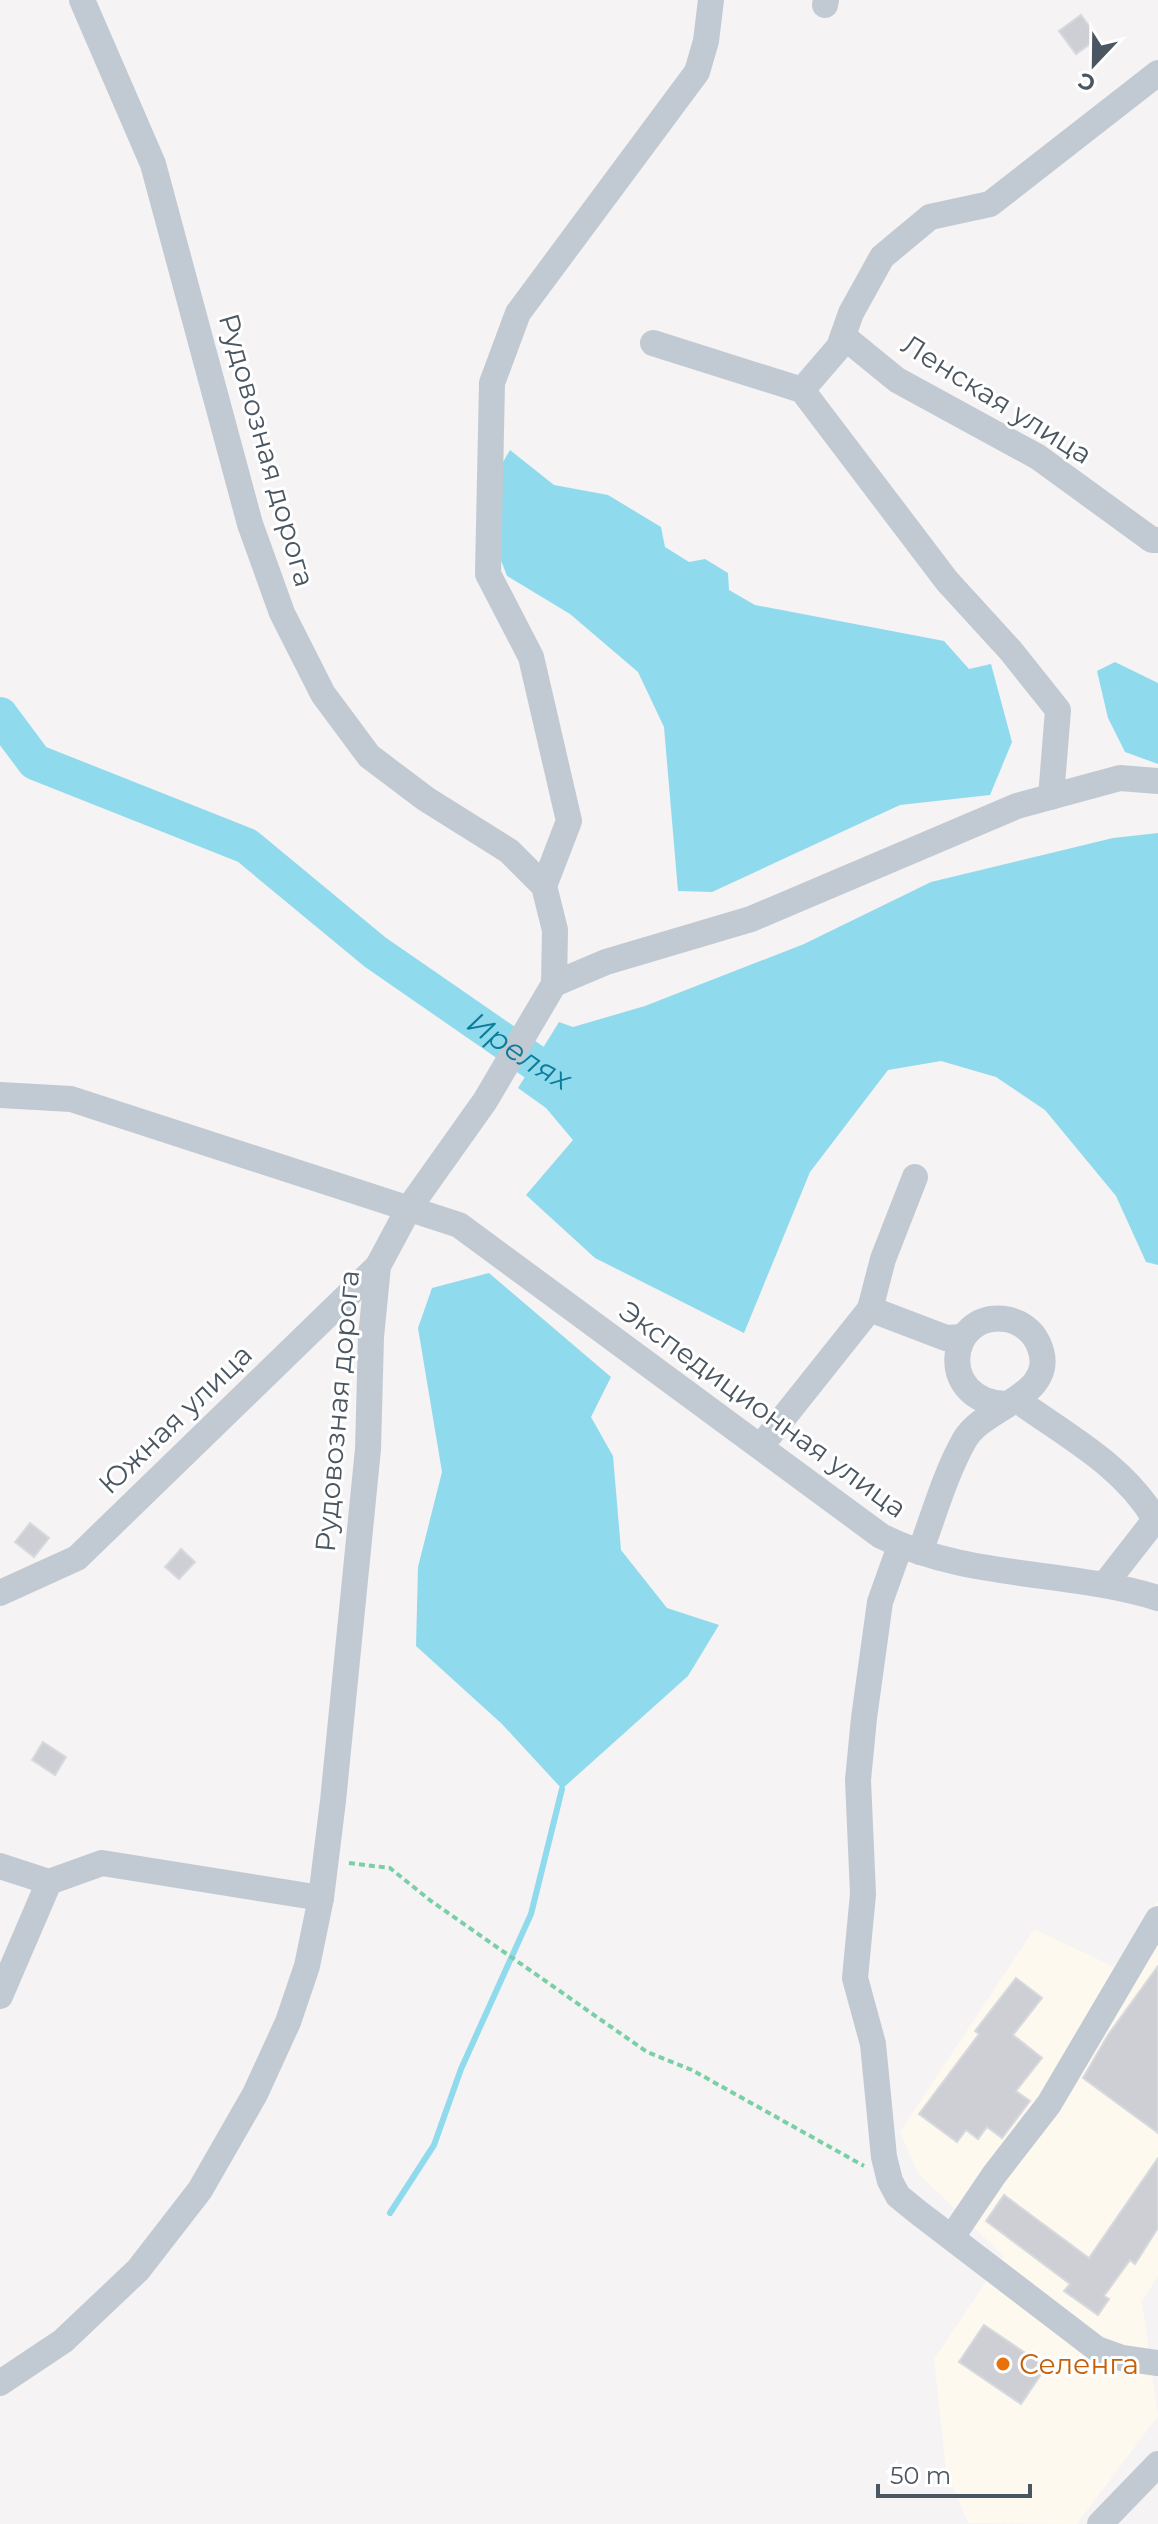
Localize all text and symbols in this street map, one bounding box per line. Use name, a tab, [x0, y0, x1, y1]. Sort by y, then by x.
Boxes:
north arrow	[1054, 24, 1134, 104]
text: С	[1074, 67, 1099, 98]
street label: Рудовозная дорога	[212, 309, 322, 591]
street label: Ленская улица	[896, 327, 1098, 471]
water label: Ирелях	[461, 1003, 579, 1098]
street label: Рудовозная дорога	[308, 1269, 366, 1553]
street label: Экспедиционная улица	[613, 1293, 913, 1525]
street label: Южная улица	[91, 1337, 259, 1501]
place label: Селенга	[1019, 2347, 1139, 2381]
marker: Селенга	[994, 2355, 1012, 2373]
scale bar	[878, 2448, 1030, 2498]
text: 50 m	[890, 2461, 951, 2490]

